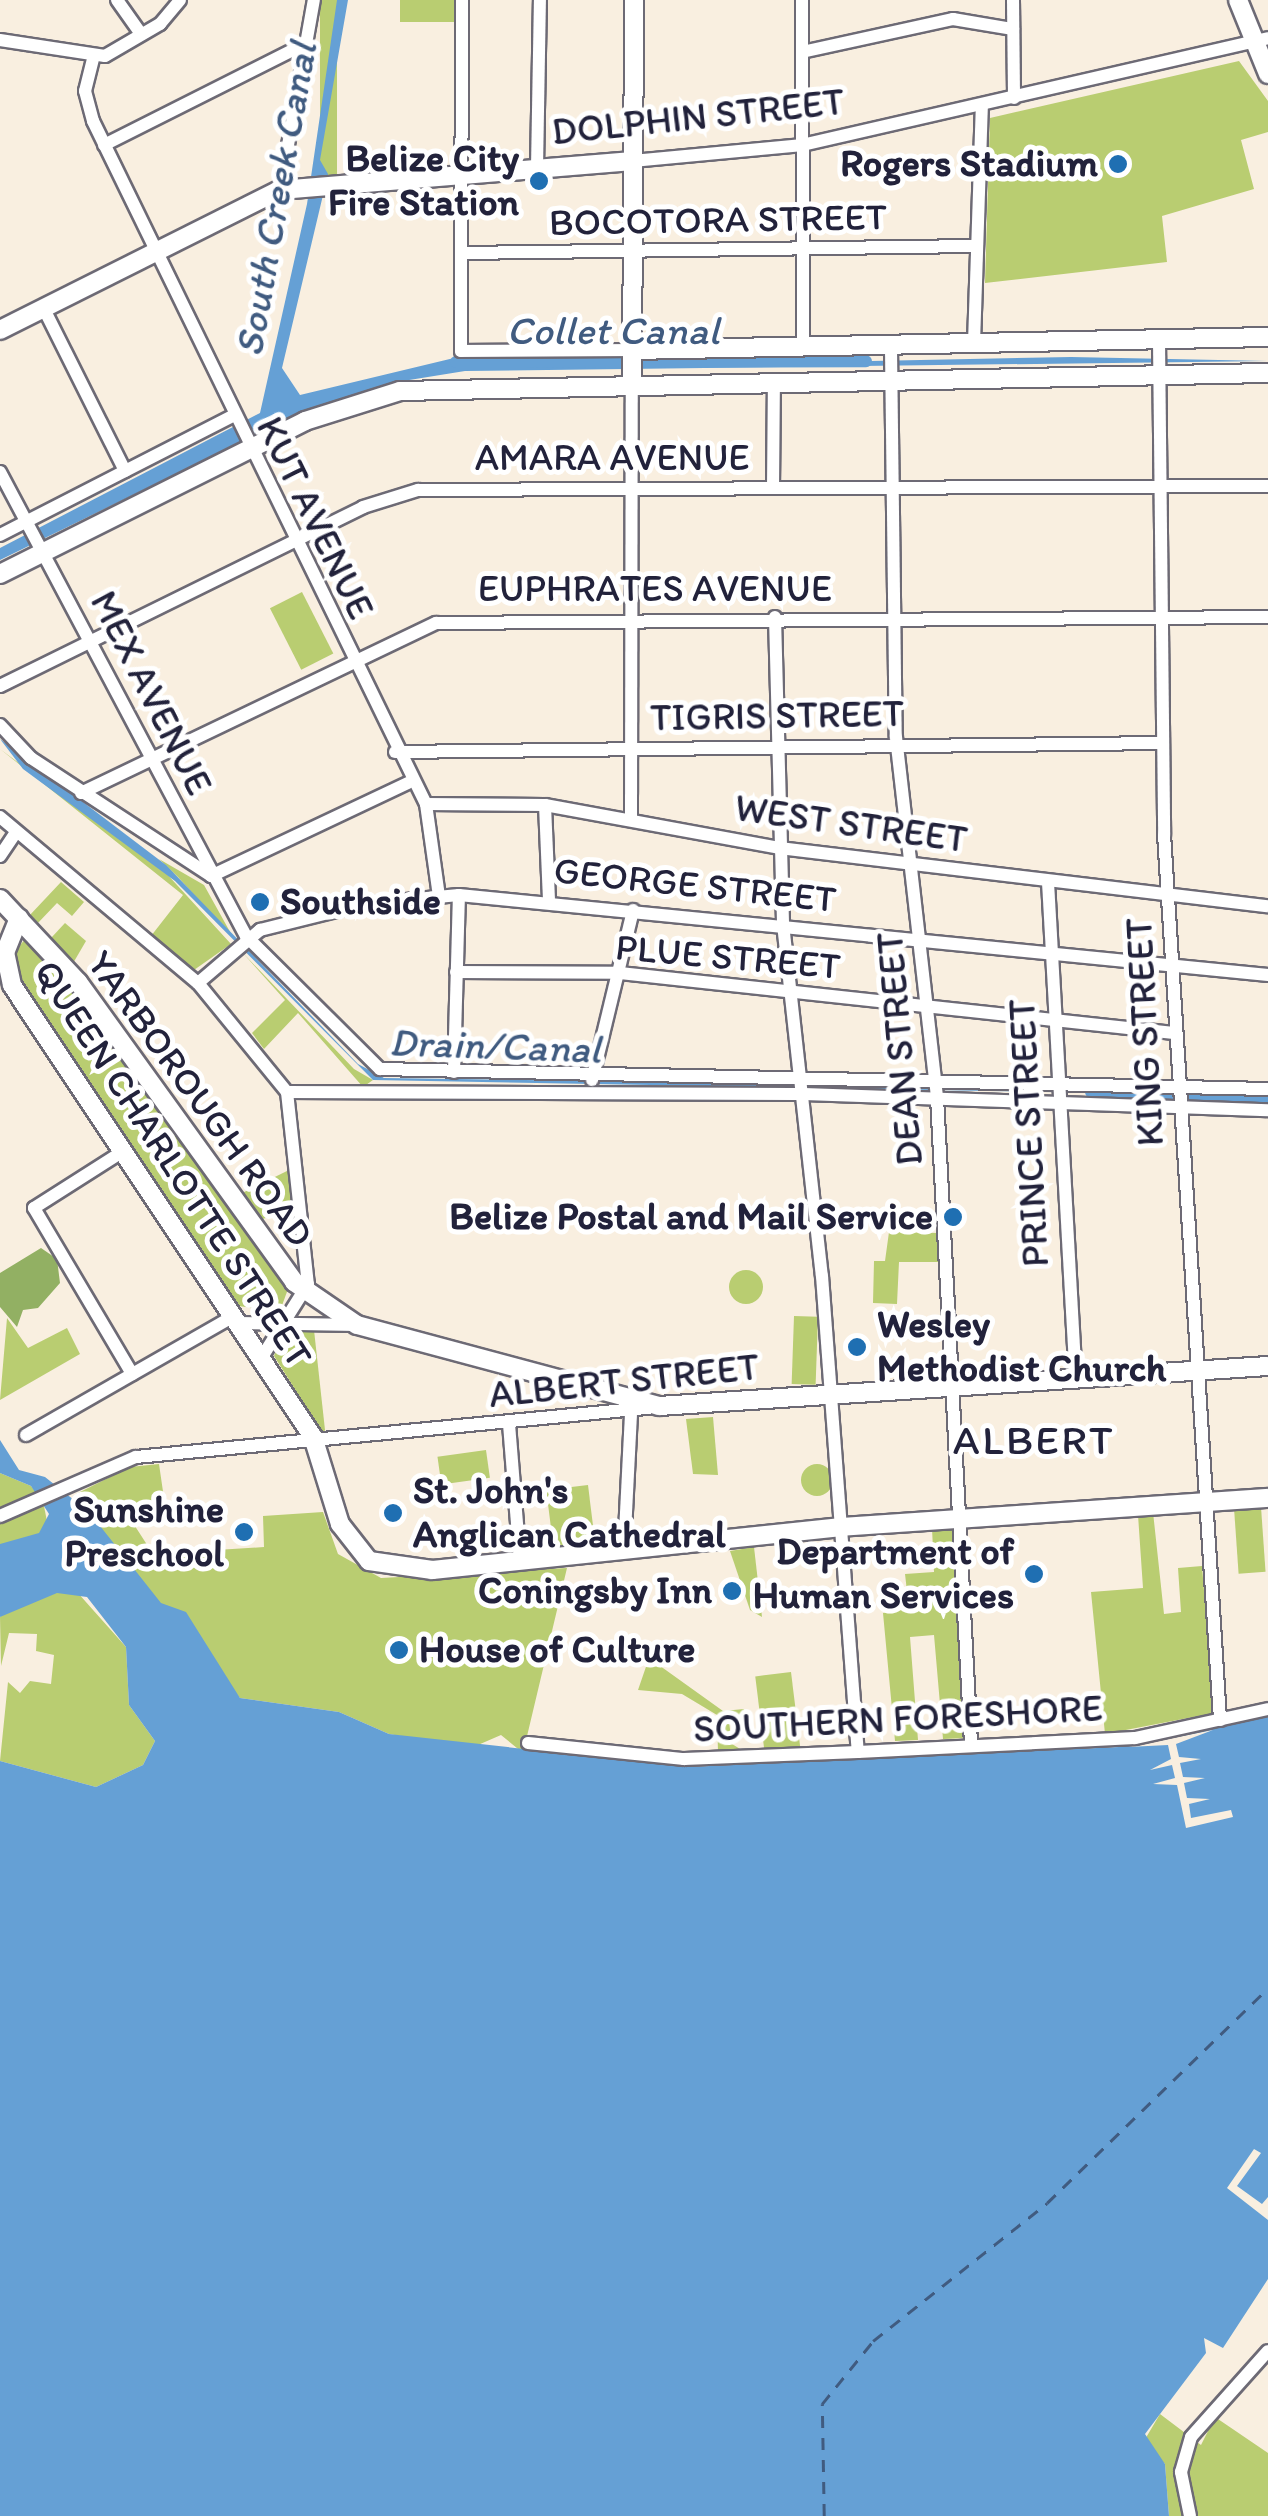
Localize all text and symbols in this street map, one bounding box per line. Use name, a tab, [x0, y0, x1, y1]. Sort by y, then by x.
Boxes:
water label: South Creek Canal	[224, 38, 326, 360]
street label: DOLPHIN STREET	[549, 79, 847, 155]
place label: Belize City Fire Station	[328, 136, 519, 225]
place label: Rogers Stadium	[840, 141, 1098, 187]
marker: Rogers Stadium	[1107, 153, 1129, 175]
marker: Belize City Fire Station	[528, 170, 550, 192]
street label: BOCOTORA STREET	[549, 194, 887, 246]
water label: Collet Canal	[507, 306, 719, 354]
street label: KUT AVENUE	[247, 410, 383, 626]
street label: AMARA AVENUE	[475, 435, 749, 481]
street label: EUPHRATES AVENUE	[479, 566, 831, 612]
street label: MEX AVENUE	[81, 584, 221, 802]
street label: TIGRIS STREET	[649, 691, 905, 741]
street label: WEST STREET	[732, 785, 970, 863]
street label: GEORGE STREET	[552, 847, 838, 923]
place label: Southside	[280, 879, 441, 925]
marker: Southside	[249, 891, 271, 913]
street label: KING STREET	[1116, 917, 1174, 1147]
street label: PLUE STREET	[614, 924, 842, 990]
street label: DEAN STREET	[867, 930, 933, 1168]
street label: YARBOROUGH ROAD	[77, 942, 323, 1256]
street label: QUEEN CHARLOTTE STREET	[24, 952, 322, 1376]
street label: PRINCE STREET	[999, 997, 1059, 1269]
water label: Drain/Canal	[388, 1017, 602, 1073]
place label: Belize Postal and Mail Service	[450, 1194, 933, 1240]
marker: Belize Postal and Mail Service	[942, 1206, 964, 1228]
place label: Wesley Methodist Church	[877, 1302, 1166, 1392]
marker: Wesley Methodist Church	[846, 1336, 868, 1358]
street label: ALBERT STREET	[486, 1344, 762, 1418]
district label: ALBERT	[953, 1415, 1115, 1465]
place label: St. John's Anglican Cathedral	[413, 1468, 726, 1558]
place label: Sunshine Preschool	[65, 1487, 224, 1576]
marker: St. John's Anglican Cathedral	[382, 1502, 404, 1524]
marker: Sunshine Preschool	[233, 1521, 255, 1543]
place label: Department of Human Services	[752, 1529, 1014, 1618]
marker: Department of Human Services	[1023, 1563, 1045, 1585]
place label: Coningsby Inn	[478, 1568, 712, 1614]
marker: Coningsby Inn	[721, 1580, 743, 1602]
place label: House of Culture	[419, 1627, 696, 1673]
marker: House of Culture	[388, 1639, 410, 1661]
street label: SOUTHERN FORESHORE	[692, 1685, 1104, 1753]

